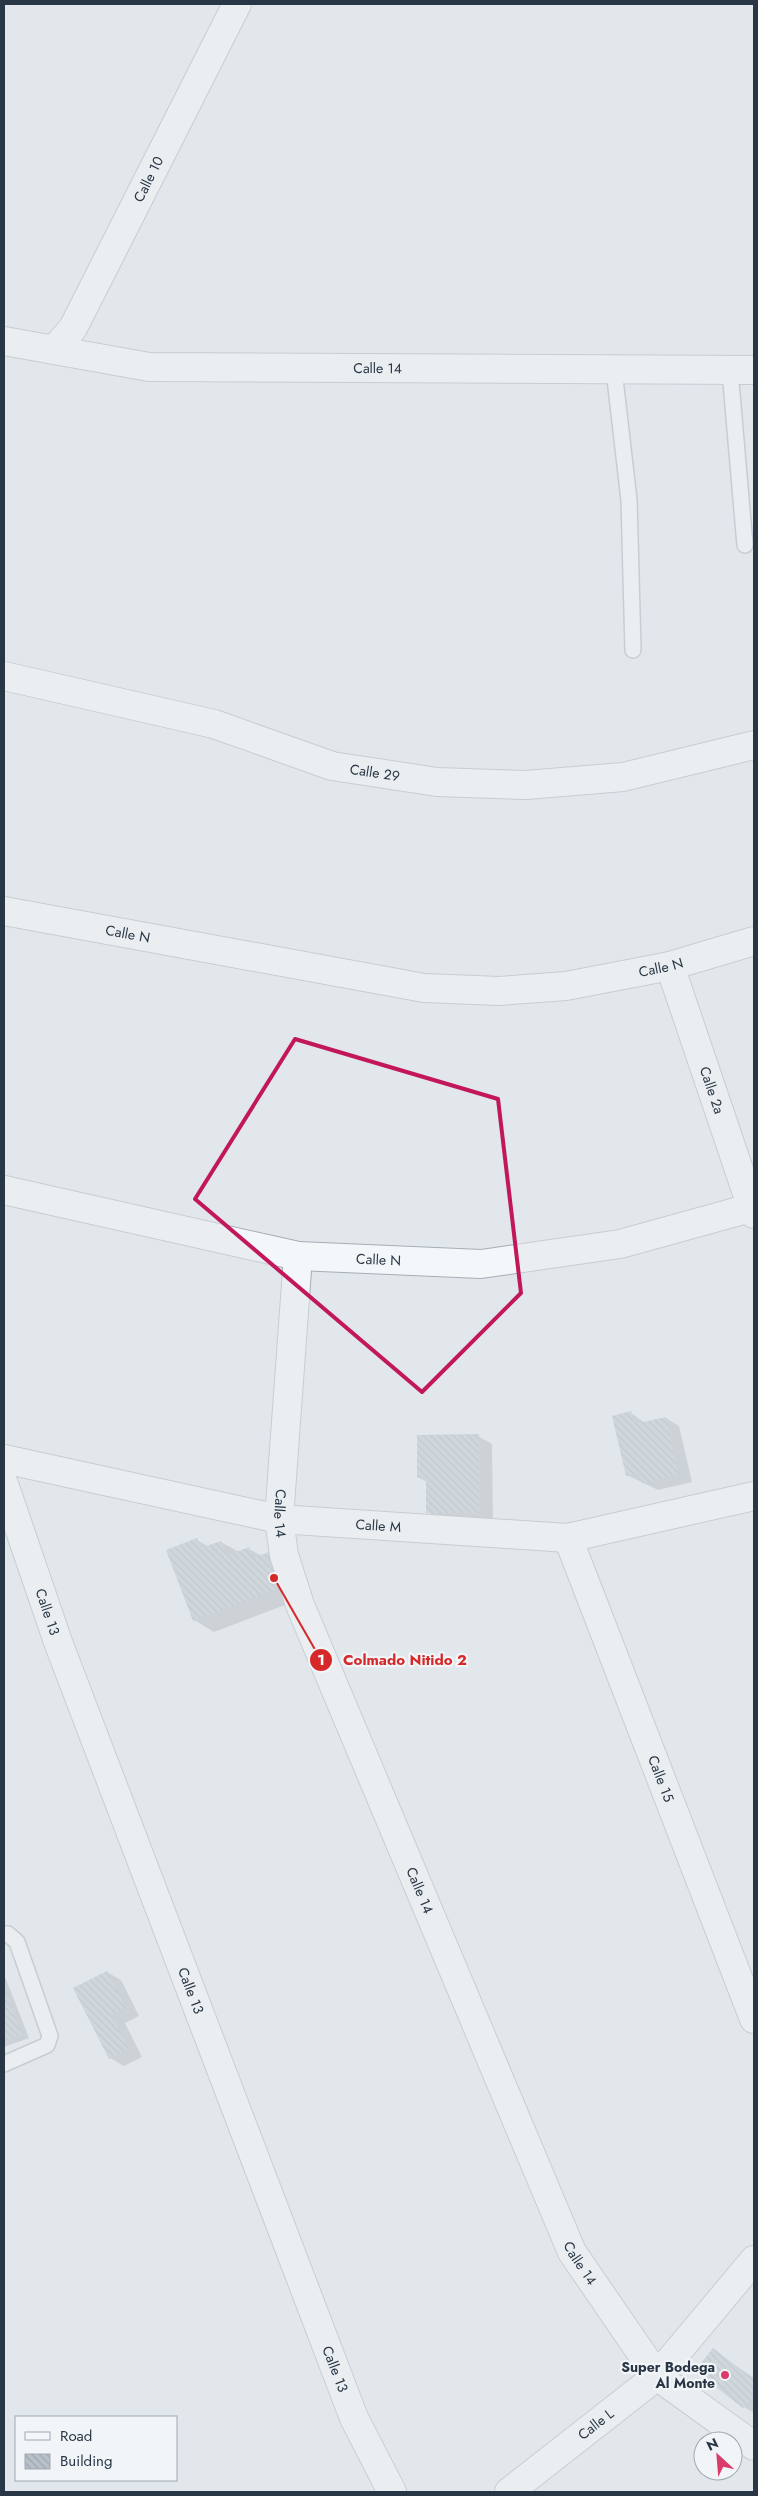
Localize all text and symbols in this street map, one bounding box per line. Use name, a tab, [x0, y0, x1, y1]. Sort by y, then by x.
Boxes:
street label: Calle 10	[128, 153, 168, 205]
street label: Calle 14	[353, 358, 402, 378]
street label: Calle 29	[348, 759, 401, 786]
street label: Calle N	[104, 920, 152, 948]
street label: Calle N	[637, 953, 686, 982]
street label: Calle 2a	[695, 1064, 729, 1116]
street label: Calle N	[356, 1249, 402, 1270]
street label: Calle 14	[269, 1488, 291, 1539]
street label: Calle M	[355, 1514, 402, 1537]
street label: Calle 13	[30, 1586, 65, 1638]
callout: Colmado Nitido 2	[308, 1645, 477, 1675]
text: 1	[317, 1649, 325, 1671]
text: Colmado Nitido 2	[343, 1649, 467, 1671]
street label: Calle 15	[643, 1752, 679, 1805]
street label: Calle 14	[401, 1864, 439, 1917]
street label: Calle 13	[173, 1964, 209, 2017]
street label: Calle 14	[559, 2238, 602, 2289]
street label: Calle 13	[317, 2343, 353, 2395]
place label: Super Bodega Al Monte	[621, 2357, 715, 2393]
marker: Super Bodega Al Monte	[719, 2369, 731, 2381]
street label: Calle L	[573, 2403, 618, 2445]
legend	[15, 2416, 178, 2481]
text: Road	[60, 2425, 92, 2447]
north arrow	[693, 2431, 743, 2481]
text: N	[703, 2433, 722, 2456]
text: Building	[60, 2450, 112, 2472]

